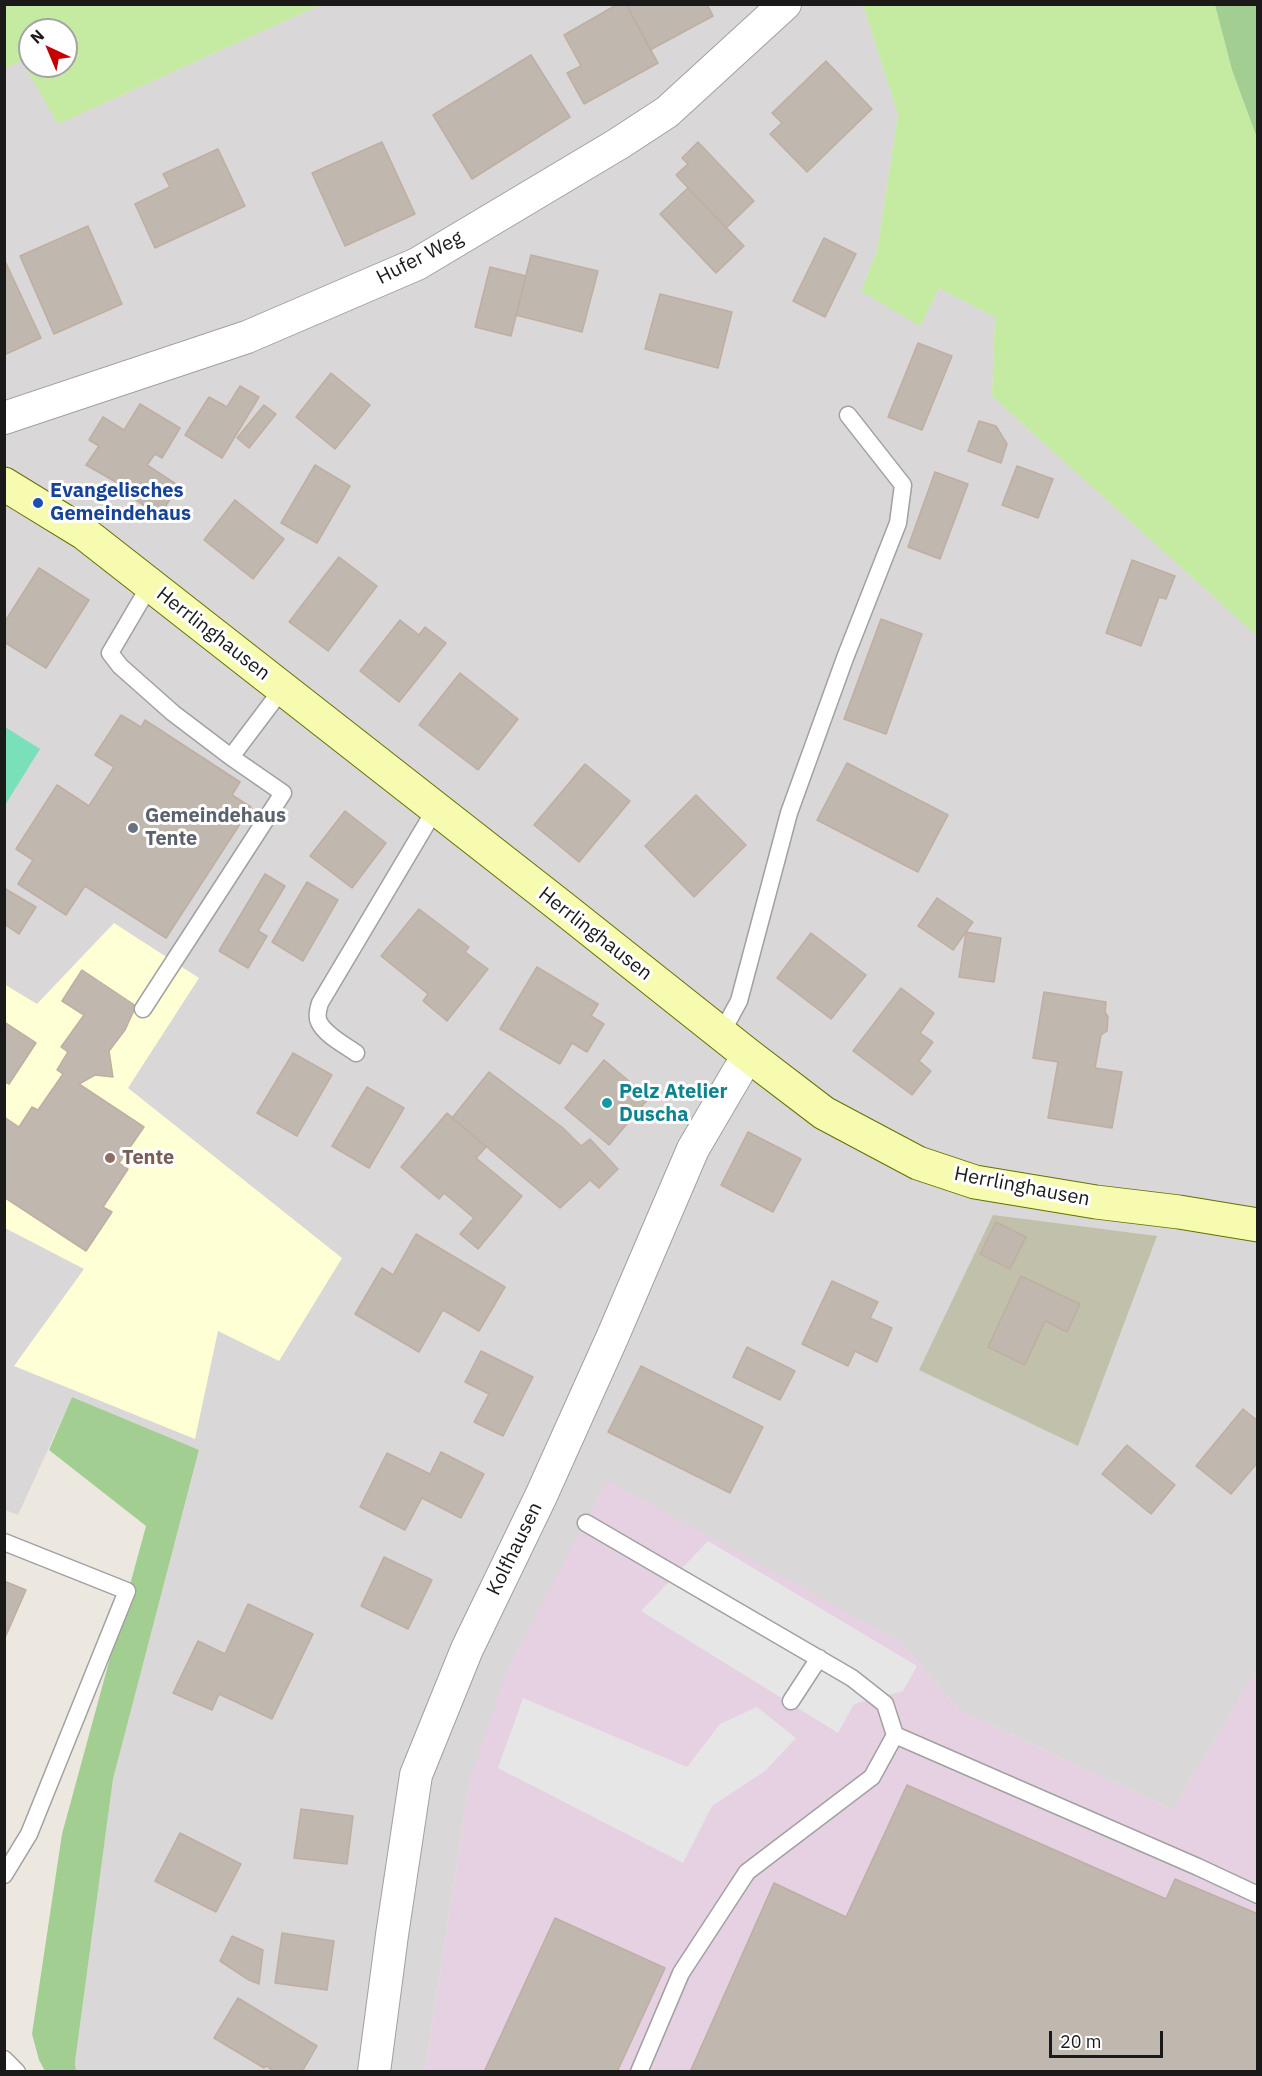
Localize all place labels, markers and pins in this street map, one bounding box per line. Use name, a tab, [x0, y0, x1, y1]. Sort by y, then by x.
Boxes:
place label: Evangelisches Gemeindehaus	[50, 479, 191, 526]
marker: Evangelisches Gemeindehaus	[31, 496, 45, 510]
place label: Gemeindehaus Tente	[145, 804, 286, 851]
marker: Gemeindehaus Tente	[126, 821, 140, 835]
place label: Pelz Atelier Duscha	[619, 1080, 727, 1127]
marker: Pelz Atelier Duscha	[600, 1096, 614, 1110]
place label: Tente	[122, 1146, 174, 1170]
marker: Tente	[103, 1151, 117, 1165]

